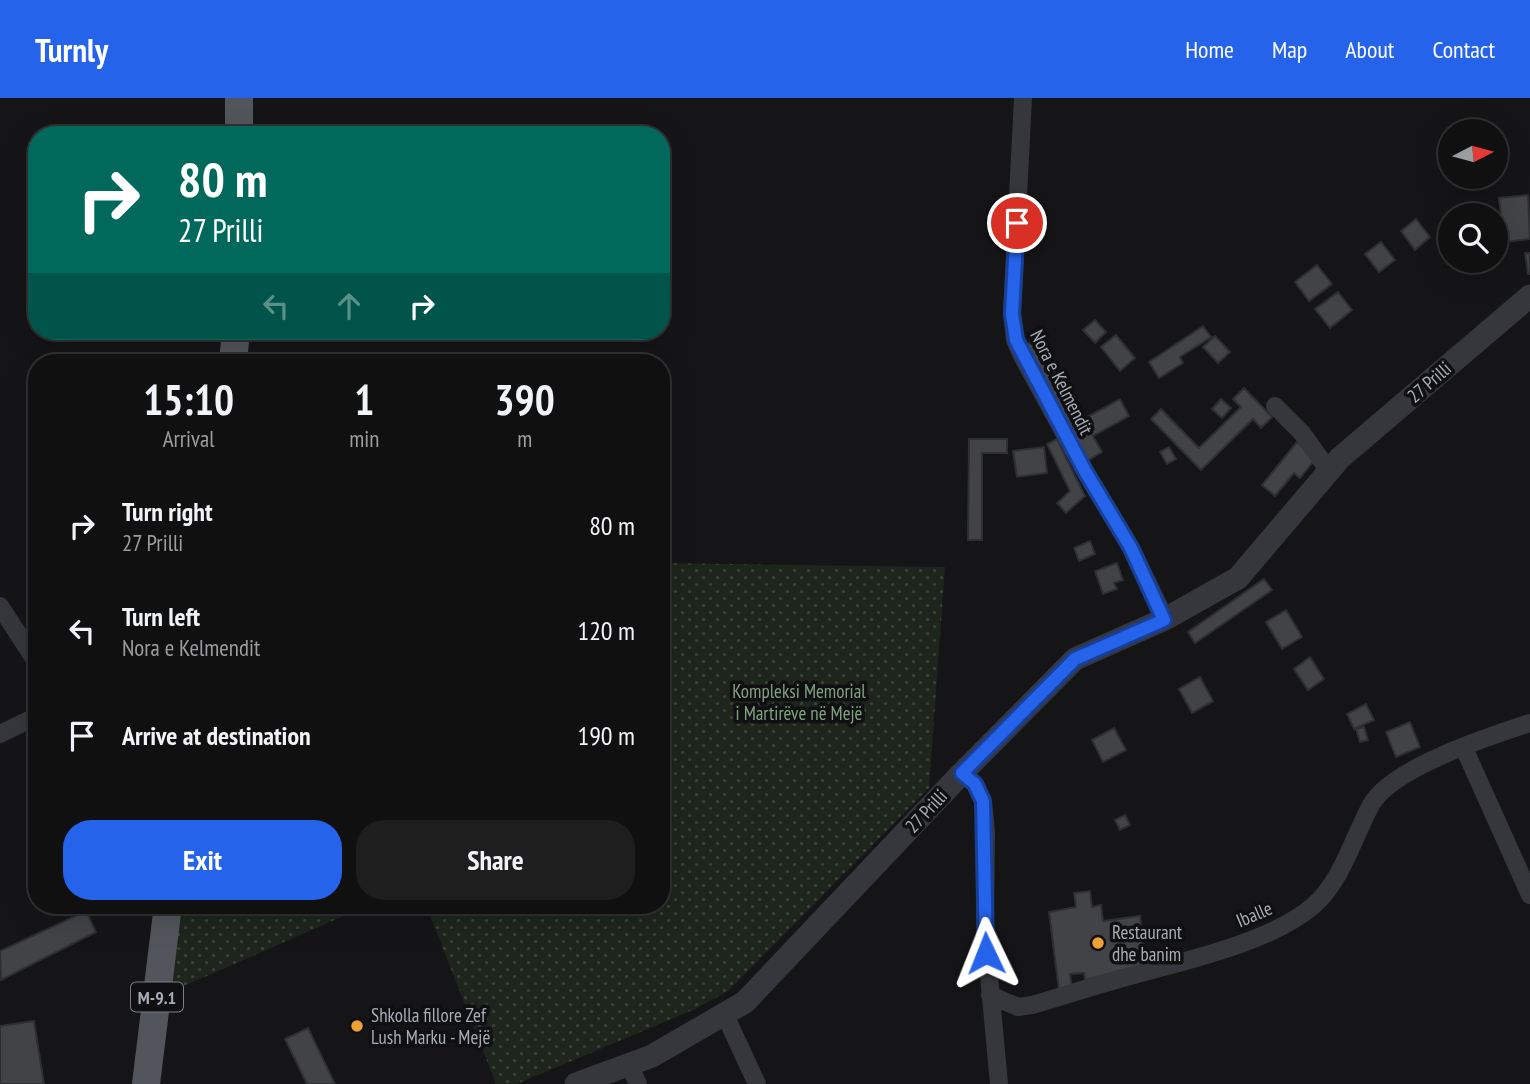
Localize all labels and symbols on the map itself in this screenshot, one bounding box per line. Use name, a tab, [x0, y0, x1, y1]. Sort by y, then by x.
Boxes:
north arrow	[1438, 119, 1508, 189]
pin	[987, 193, 1047, 253]
street label: Nora e Kelmendit	[1025, 326, 1099, 439]
street label: 27 Prilli	[1402, 356, 1456, 408]
park label: Kompleksi Memorial i Martirëve në Mejë	[732, 679, 866, 725]
street label: 27 Prilli	[900, 784, 952, 838]
street label: Iballe	[1232, 896, 1276, 932]
position arrow	[949, 916, 1023, 990]
place label: Restaurant dhe banim	[1112, 920, 1183, 966]
marker: Restaurant dhe banim	[1090, 935, 1106, 951]
road number: M-9.1	[131, 982, 183, 1012]
place label: Shkolla fillore Zef Lush Marku - Mejë	[371, 1003, 490, 1049]
marker: Shkolla fillore Zef Lush Marku - Mejë	[349, 1018, 365, 1034]

